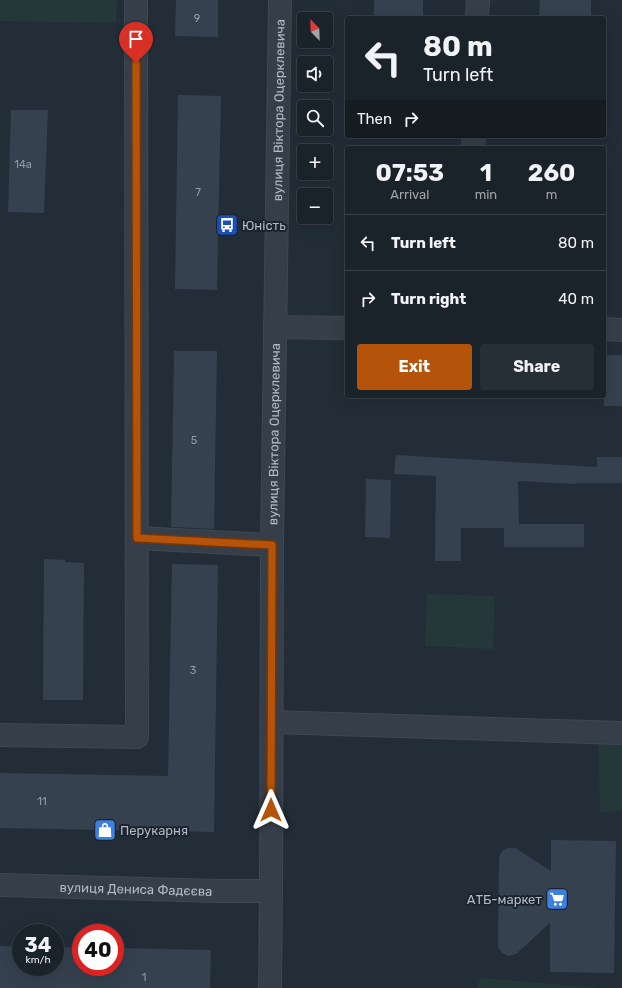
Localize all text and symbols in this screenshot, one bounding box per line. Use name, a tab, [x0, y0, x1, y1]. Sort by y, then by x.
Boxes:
house number: 9	[194, 12, 200, 25]
north arrow	[297, 12, 333, 48]
map controls	[297, 12, 333, 224]
street label: вулиця Віктора Оцерклевича	[270, 19, 288, 201]
pin	[119, 22, 153, 63]
icon: arrive	[125, 28, 147, 50]
text: 80 m	[423, 30, 493, 63]
icon: left	[357, 32, 409, 84]
button: sound	[297, 56, 333, 92]
text: Turn left	[423, 64, 493, 86]
button: search	[297, 100, 333, 136]
icon: right	[400, 108, 422, 130]
text: Then	[357, 110, 392, 128]
button: +	[297, 144, 333, 180]
house number: 14а	[14, 158, 32, 171]
text: 07:53	[376, 159, 444, 187]
text: 1	[480, 159, 492, 187]
text: 260	[528, 159, 575, 187]
house number: 7	[195, 186, 201, 199]
text: Arrival	[390, 187, 429, 202]
text: min	[475, 187, 497, 202]
text: m	[546, 187, 557, 202]
button: −	[297, 188, 333, 224]
bus stop icon: Юність	[214, 212, 240, 238]
place label: Юність	[242, 218, 286, 233]
icon: left	[357, 232, 379, 254]
text: Turn left	[391, 234, 456, 252]
text: 80 m	[558, 234, 594, 252]
icon: right	[357, 288, 379, 310]
text: Turn right	[391, 290, 466, 308]
text: 40 m	[558, 290, 594, 308]
street label: вулиця Віктора Оцерклевича	[265, 343, 283, 525]
button: Exit	[357, 344, 472, 390]
button: Share	[480, 344, 594, 390]
house number: 5	[191, 434, 198, 447]
house number: 3	[190, 664, 197, 677]
position arrow	[250, 789, 292, 831]
house number: 11	[37, 795, 47, 808]
shop icon: Перукарня	[92, 817, 118, 843]
place label: Перукарня	[120, 823, 188, 838]
street label: вулиця Дениса Фадєєва	[59, 880, 212, 899]
supermarket icon: АТБ-маркет	[544, 886, 570, 912]
place label: АТБ-маркет	[467, 892, 542, 907]
speed limit sign: 40	[72, 924, 124, 976]
text: 34	[25, 933, 51, 957]
text: km/h	[26, 954, 50, 966]
house number: 1	[142, 971, 146, 984]

